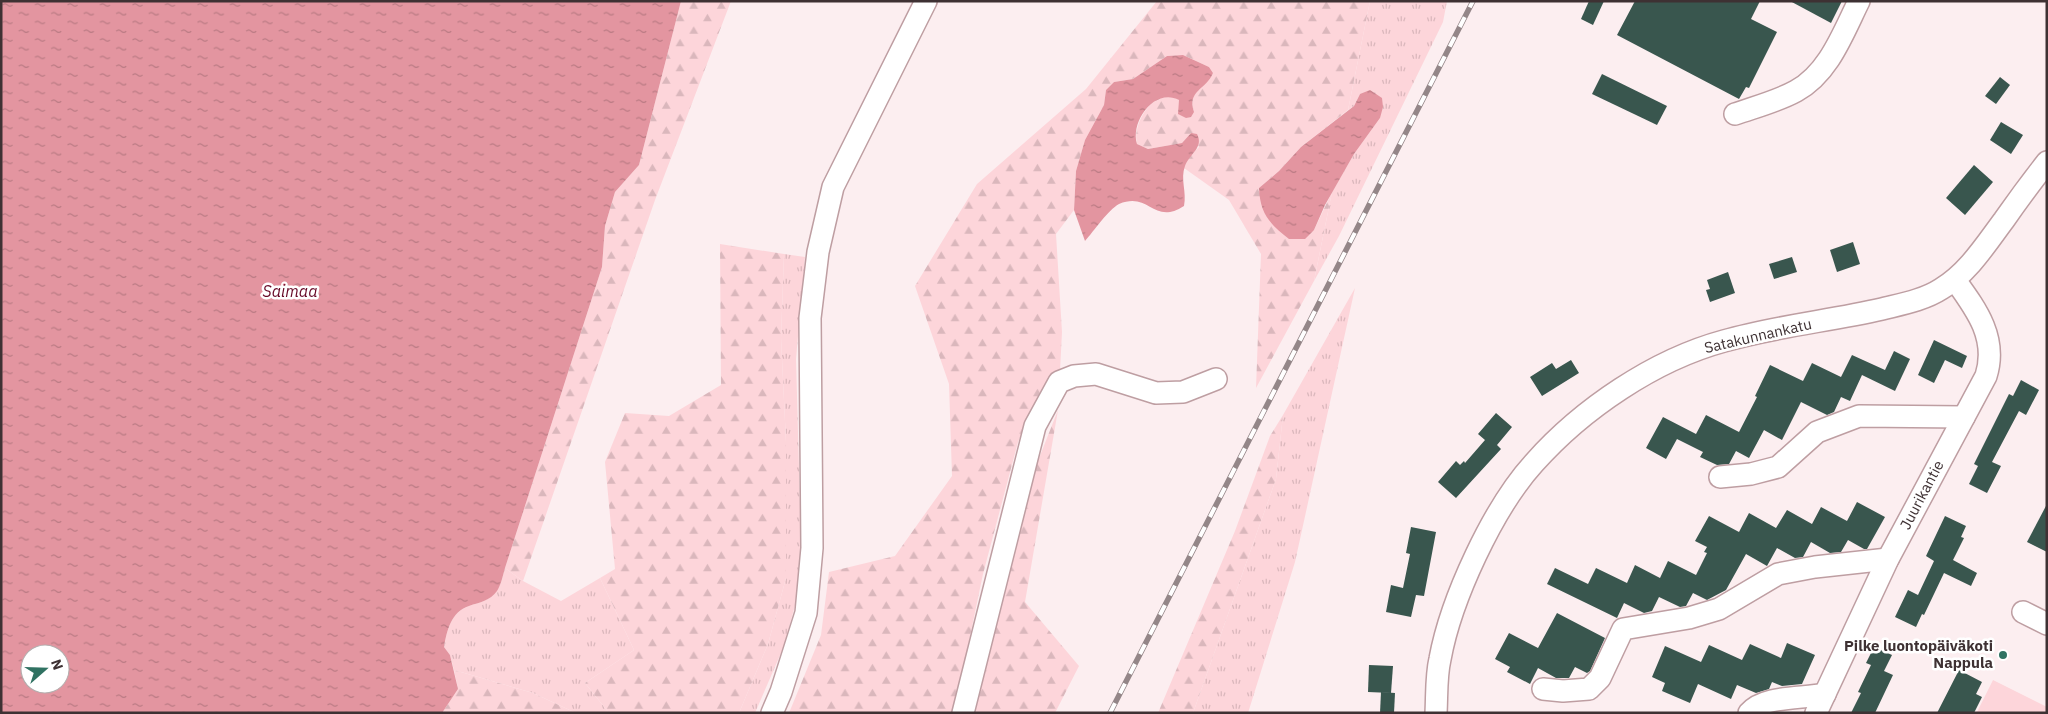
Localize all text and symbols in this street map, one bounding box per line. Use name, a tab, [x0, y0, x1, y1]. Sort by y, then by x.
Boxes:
water label: Saimaa	[262, 281, 318, 301]
street label: Satakunnankatu	[1702, 314, 1813, 357]
street label: Juurikantie	[1895, 457, 1948, 533]
place label: Pilke luontopäiväkoti Nappula	[1844, 636, 1993, 672]
north arrow	[20, 644, 70, 694]
marker: Pilke luontopäiväkoti Nappula	[1997, 649, 2009, 661]
text: N	[47, 657, 67, 672]

